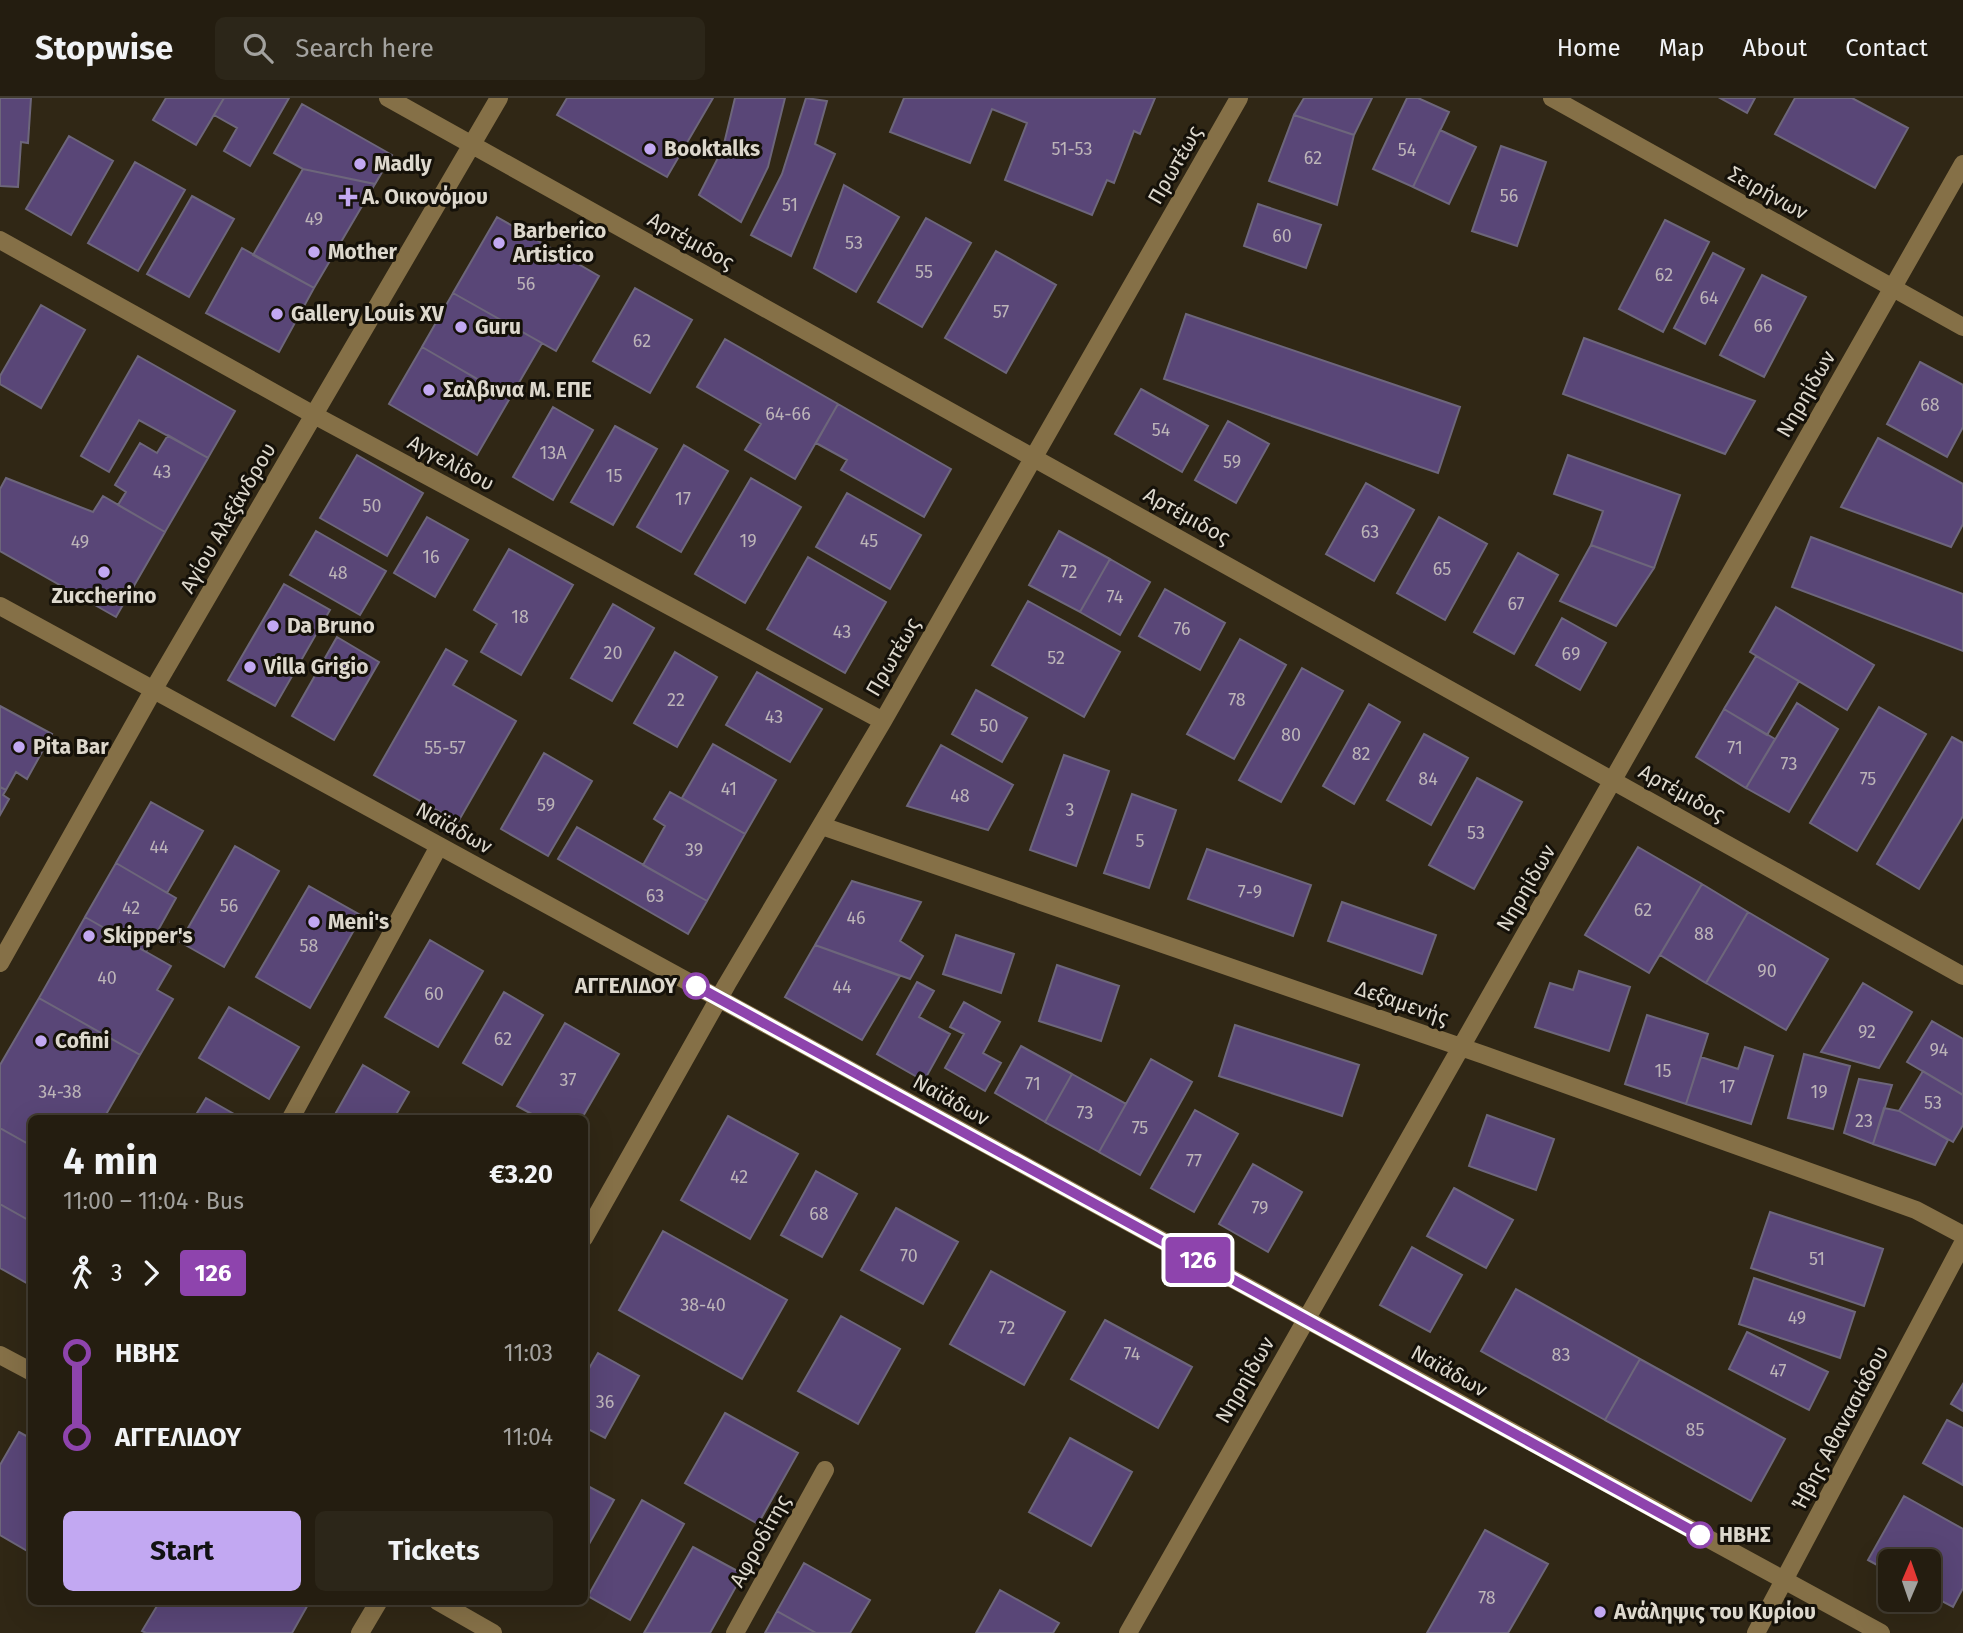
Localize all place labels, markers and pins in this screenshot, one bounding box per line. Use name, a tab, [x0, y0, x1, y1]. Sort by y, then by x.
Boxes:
place label: Booktalks	[664, 136, 760, 162]
marker: Booktalks	[642, 141, 658, 157]
place label: Madly	[374, 151, 432, 177]
marker: Madly	[352, 156, 368, 172]
place label: Α. Οικονόμου	[361, 184, 488, 210]
marker: Α. Οικονόμου	[340, 189, 356, 205]
place label: Barberico Artistico	[512, 218, 606, 268]
marker: Barberico Artistico	[491, 235, 507, 251]
place label: Mother	[328, 239, 398, 265]
marker: Mother	[306, 244, 322, 260]
place label: Gallery Louis XV	[291, 301, 445, 327]
marker: Gallery Louis XV	[269, 306, 285, 322]
place label: Guru	[475, 314, 521, 340]
marker: Guru	[453, 319, 469, 335]
place label: Σαλβινια Μ. ΕΠΕ	[443, 377, 592, 403]
marker: Σαλβινια Μ. ΕΠΕ	[421, 382, 437, 398]
marker: Zuccherino	[96, 564, 112, 580]
place label: Zuccherino	[51, 583, 157, 609]
place label: Da Bruno	[287, 613, 375, 639]
marker: Da Bruno	[265, 618, 281, 634]
place label: Villa Grigio	[263, 654, 368, 680]
marker: Villa Grigio	[242, 659, 258, 675]
place label: Pita Bar	[33, 734, 109, 760]
marker: Pita Bar	[11, 739, 27, 755]
place label: Meni's	[328, 909, 389, 935]
marker: Meni's	[306, 914, 322, 930]
place label: Skipper's	[103, 923, 193, 949]
marker: Skipper's	[81, 928, 97, 944]
place label: ΑΓΓΕΛΙΔΟΥ	[574, 973, 678, 999]
marker: ΑΓΓΕΛΙΔΟΥ	[683, 973, 709, 999]
place label: Cofini	[55, 1028, 110, 1054]
marker: Cofini	[33, 1033, 49, 1049]
marker: ΗΒΗΣ	[1687, 1522, 1713, 1548]
place label: ΗΒΗΣ	[1719, 1522, 1771, 1548]
place label: Ανάληψις του Κυρίου	[1613, 1599, 1816, 1625]
marker: Ανάληψις του Κυρίου	[1592, 1604, 1608, 1620]

